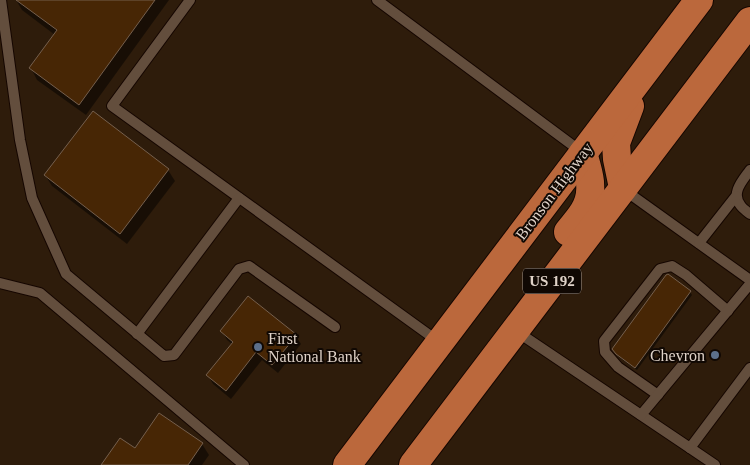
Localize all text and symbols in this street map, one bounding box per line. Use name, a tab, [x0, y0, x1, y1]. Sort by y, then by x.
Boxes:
street label: Bronson Highway	[512, 139, 597, 243]
road number: US 192	[523, 268, 581, 294]
place label: First National Bank	[268, 330, 361, 365]
marker: First National Bank	[252, 341, 264, 353]
place label: Chevron	[650, 347, 705, 364]
marker: Chevron	[709, 349, 721, 361]

